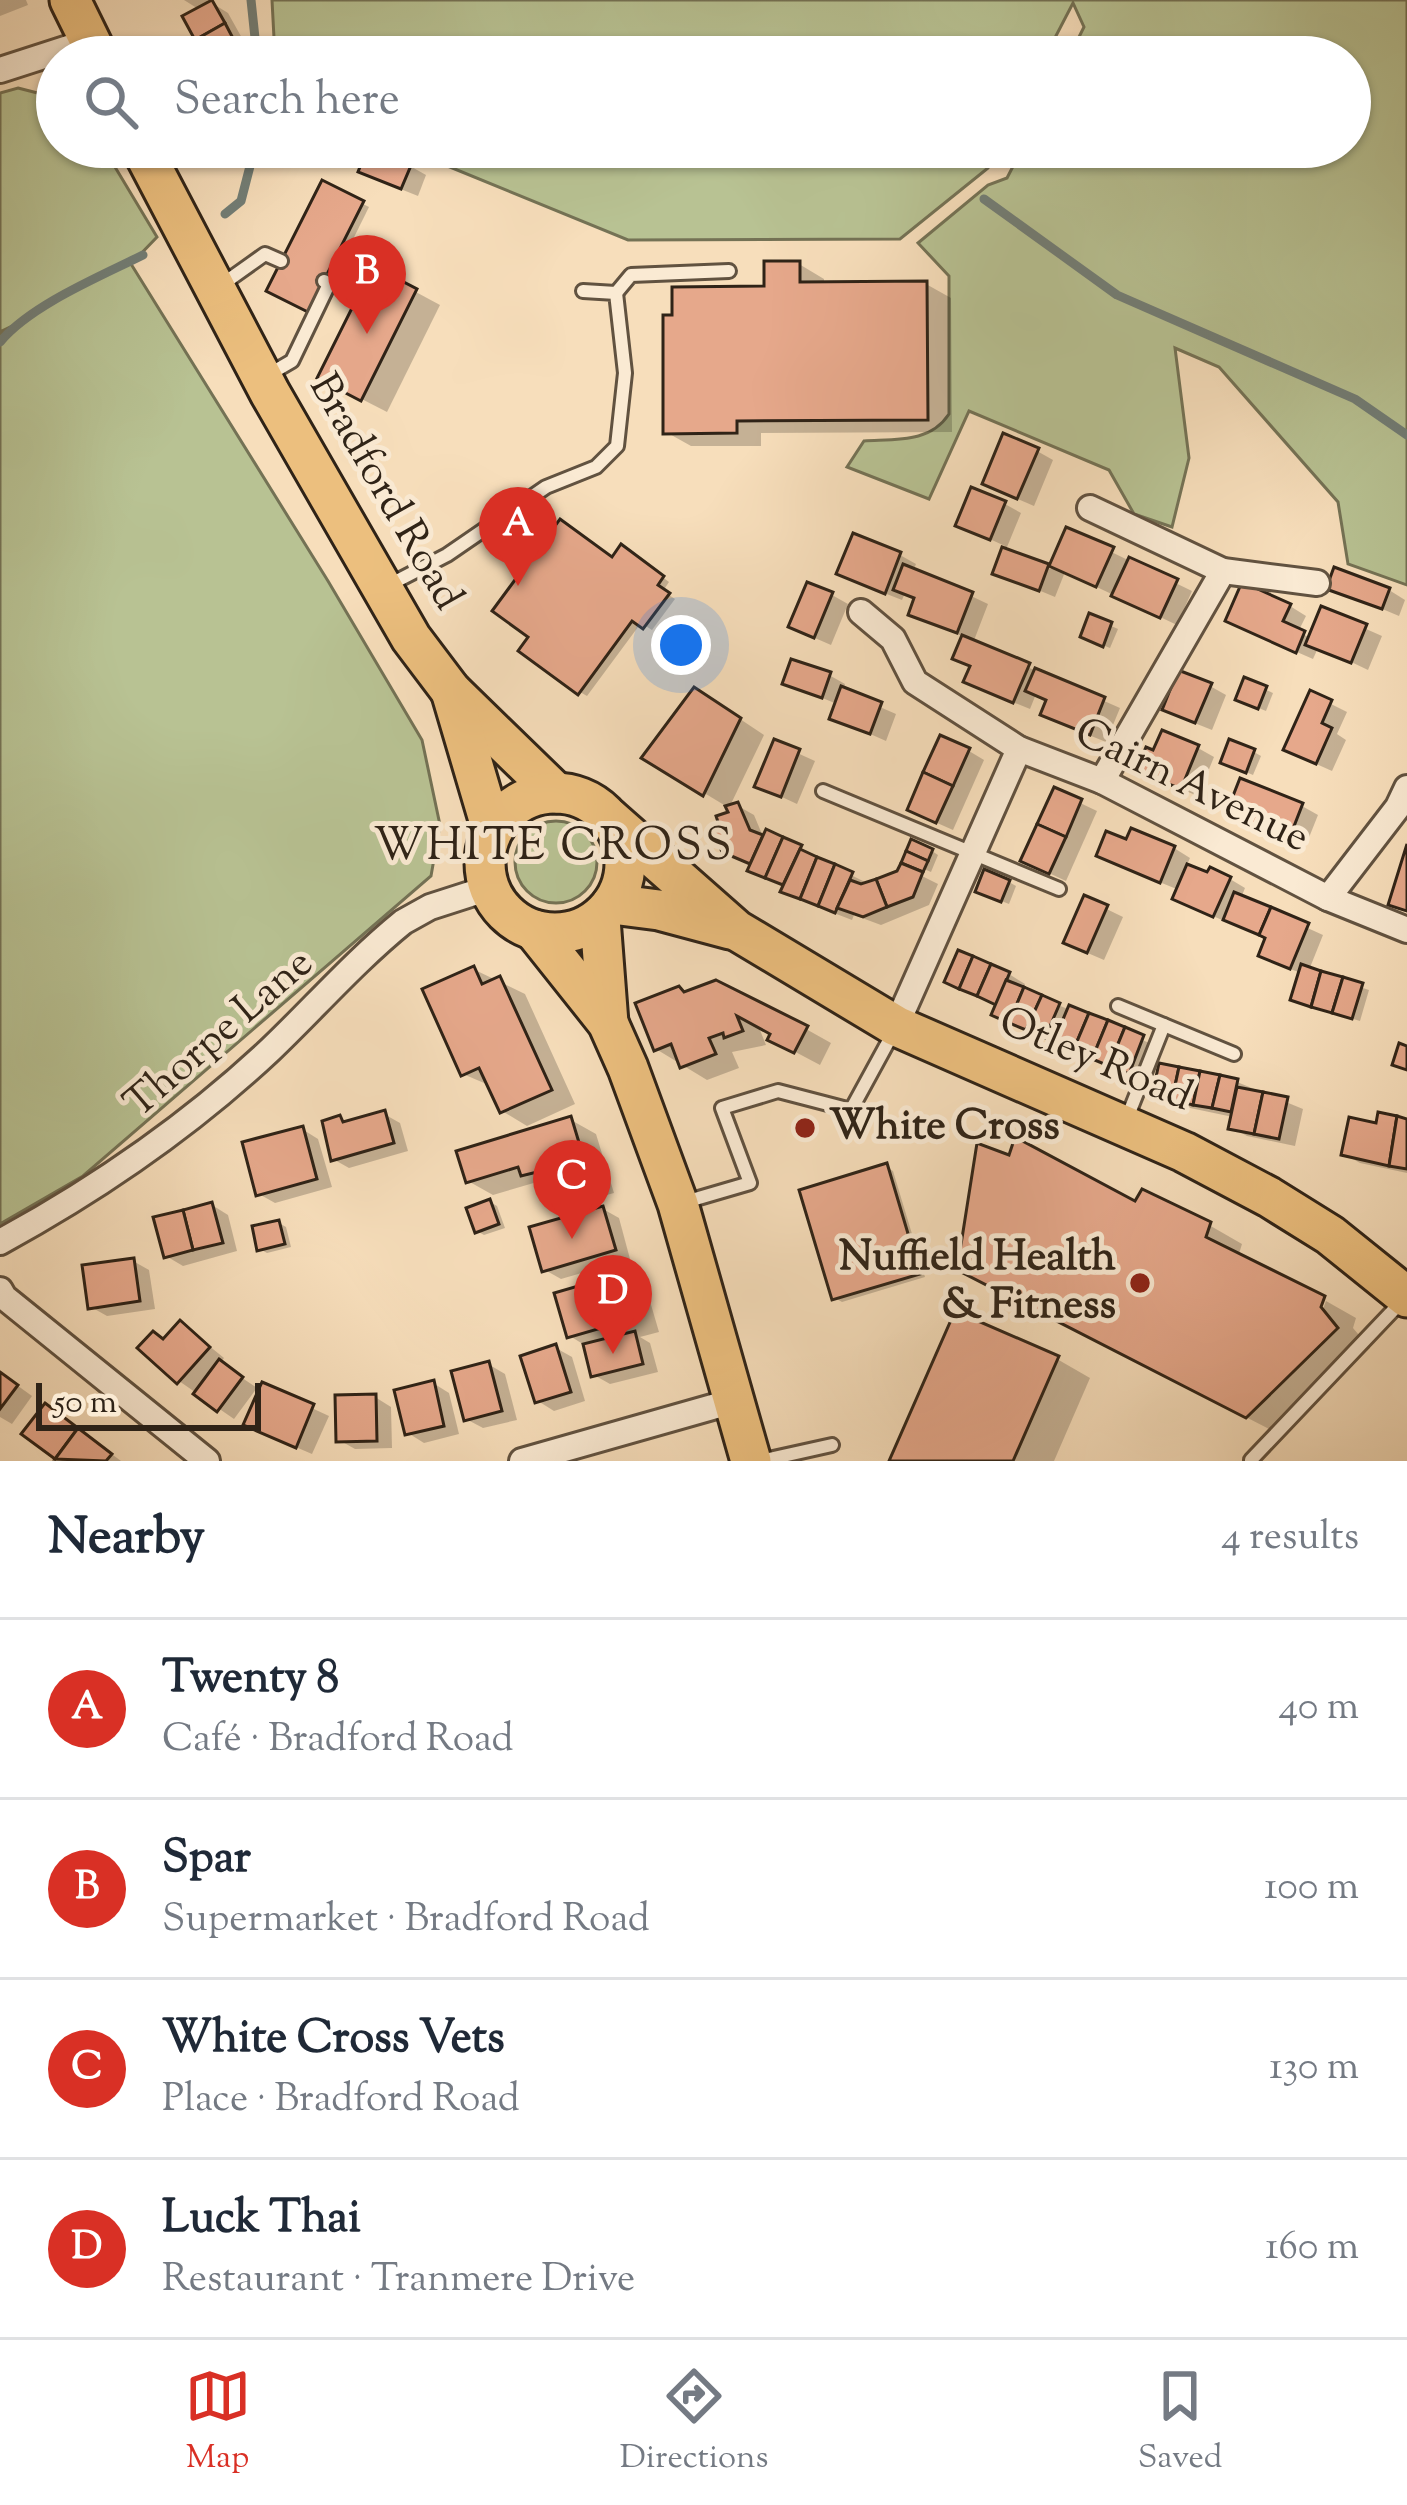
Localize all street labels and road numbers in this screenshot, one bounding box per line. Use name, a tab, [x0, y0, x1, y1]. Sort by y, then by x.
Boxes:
street label: Bradford Road	[292, 364, 476, 622]
street label: Cairn Avenue	[1064, 704, 1318, 870]
street label: Thorpe Lane	[112, 936, 328, 1134]
street label: Otley Road	[989, 993, 1201, 1129]

